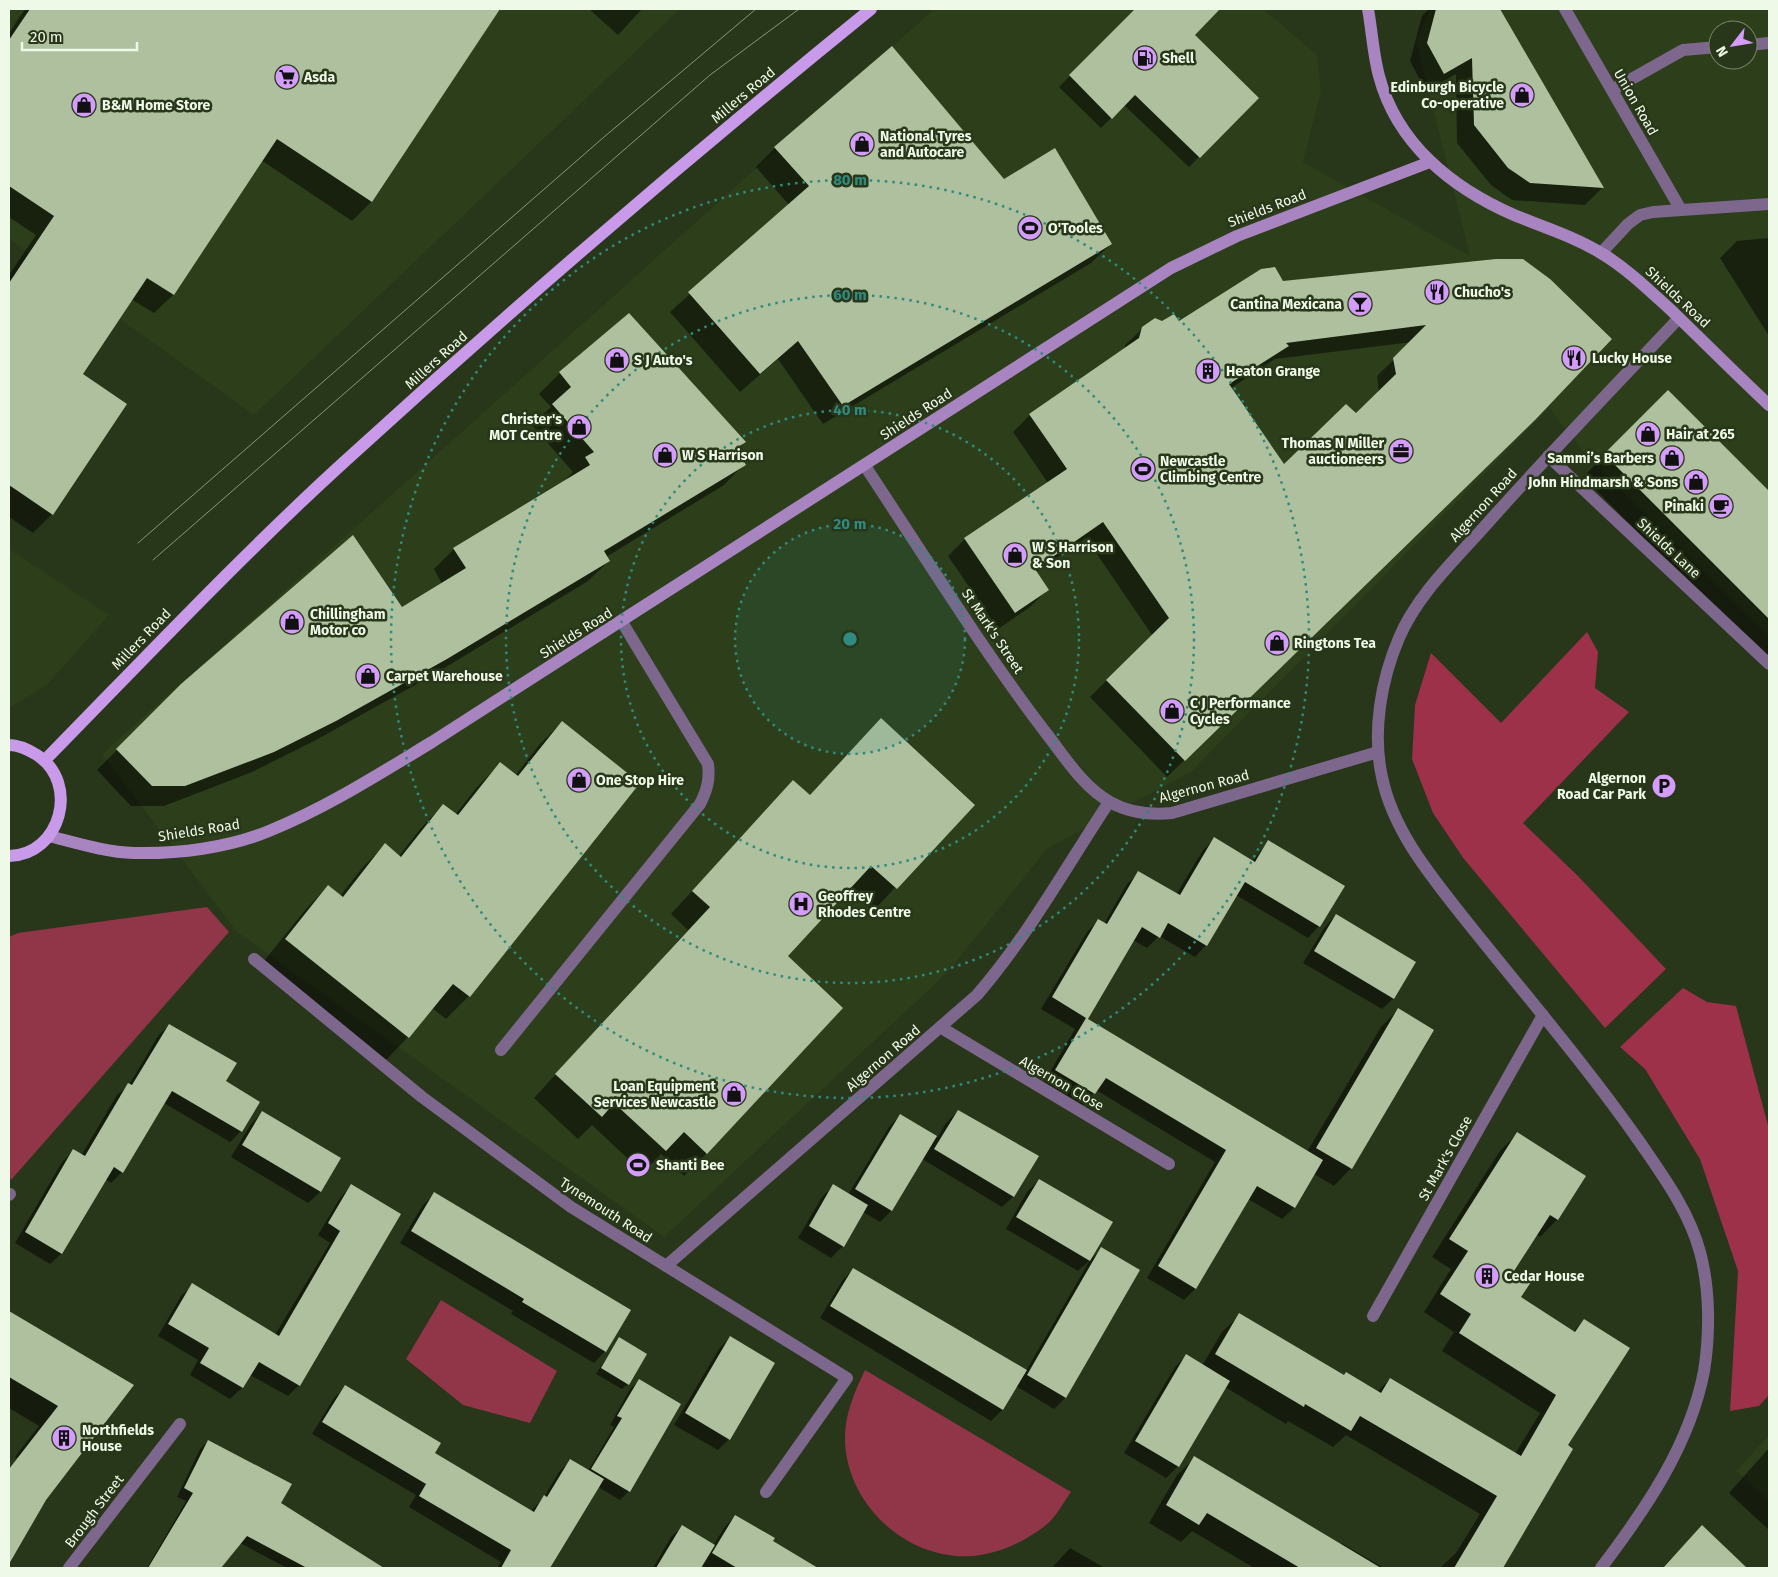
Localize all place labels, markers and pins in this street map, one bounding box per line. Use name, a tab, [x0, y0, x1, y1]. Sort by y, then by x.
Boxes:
fuel station icon: Shell	[1132, 45, 1158, 71]
place label: Shell	[1162, 50, 1195, 67]
supermarket icon: Asda	[274, 64, 300, 90]
place label: Asda	[303, 69, 335, 86]
place label: Edinburgh Bicycle Co-operative	[1391, 79, 1504, 112]
shop icon: Edinburgh Bicycle Co-operative	[1509, 82, 1535, 108]
shop icon: B&M Home Store	[71, 92, 97, 118]
place label: B&M Home Store	[102, 97, 211, 114]
place label: National Tyres and Autocare	[880, 128, 972, 161]
shop icon: National Tyres and Autocare	[849, 131, 875, 157]
sports icon: O'Tooles	[1017, 215, 1043, 241]
place label: O'Tooles	[1048, 220, 1103, 237]
restaurant icon: Chucho's	[1424, 279, 1450, 305]
place label: Chucho's	[1454, 284, 1511, 301]
bar icon: Cantina Mexicana	[1347, 291, 1373, 317]
place label: Cantina Mexicana	[1230, 296, 1342, 313]
restaurant icon: Lucky House	[1561, 345, 1587, 371]
shop icon: S J Auto's	[604, 347, 630, 373]
place label: Lucky House	[1592, 350, 1672, 367]
place label: S J Auto's	[634, 352, 693, 369]
building icon: Heaton Grange	[1195, 358, 1221, 384]
place label: Heaton Grange	[1226, 363, 1321, 380]
place label: Christer's MOT Centre	[489, 411, 562, 444]
shop icon: Christer's MOT Centre	[566, 414, 592, 440]
shop icon: Hair at 265	[1635, 421, 1661, 447]
place label: Hair at 265	[1666, 426, 1735, 443]
place label: Thomas N Miller auctioneers	[1282, 435, 1384, 468]
office icon: Thomas N Miller auctioneers	[1388, 438, 1414, 464]
shop icon: W S Harrison	[652, 442, 678, 468]
shop icon: Sammi’s Barbers	[1659, 445, 1685, 471]
place label: W S Harrison	[682, 447, 764, 464]
place label: Sammi’s Barbers	[1547, 450, 1654, 467]
place label: Newcastle Climbing Centre	[1160, 453, 1261, 486]
sports icon: Newcastle Climbing Centre	[1130, 456, 1156, 482]
shop icon: John Hindmarsh & Sons	[1683, 469, 1709, 495]
place label: John Hindmarsh & Sons	[1527, 474, 1678, 491]
cafe icon: Pinaki	[1708, 493, 1734, 519]
place label: Pinaki	[1664, 498, 1704, 515]
place label: W S Harrison & Son	[1032, 539, 1114, 572]
shop icon: W S Harrison & Son	[1002, 542, 1028, 568]
place label: Chillingham Motor co	[310, 606, 386, 639]
shop icon: Chillingham Motor co	[279, 609, 305, 635]
centre of rings	[841, 630, 859, 648]
shop icon: Ringtons Tea	[1264, 630, 1290, 656]
place label: Ringtons Tea	[1294, 635, 1376, 652]
shop icon: Carpet Warehouse	[355, 663, 381, 689]
place label: Carpet Warehouse	[386, 668, 503, 685]
place label: C J Performance Cycles	[1190, 695, 1291, 728]
shop icon: C J Performance Cycles	[1159, 698, 1185, 724]
shop icon: One Stop Hire	[566, 767, 592, 793]
place label: Algernon Road Car Park	[1557, 770, 1646, 803]
place label: One Stop Hire	[596, 772, 684, 789]
parking icon: Algernon Road Car Park	[1651, 773, 1677, 799]
place label: Geoffrey Rhodes Centre	[818, 888, 911, 921]
hospital icon: Geoffrey Rhodes Centre	[788, 891, 814, 917]
place label: Loan Equipment Services Newcastle	[594, 1078, 717, 1111]
shop icon: Loan Equipment Services Newcastle	[721, 1081, 747, 1107]
sports icon: Shanti Bee	[625, 1152, 651, 1178]
place label: Shanti Bee	[656, 1157, 725, 1174]
building icon: Cedar House	[1474, 1263, 1500, 1289]
place label: Cedar House	[1504, 1268, 1585, 1285]
place label: Northfields House	[82, 1422, 154, 1455]
building icon: Northfields House	[51, 1425, 77, 1451]

